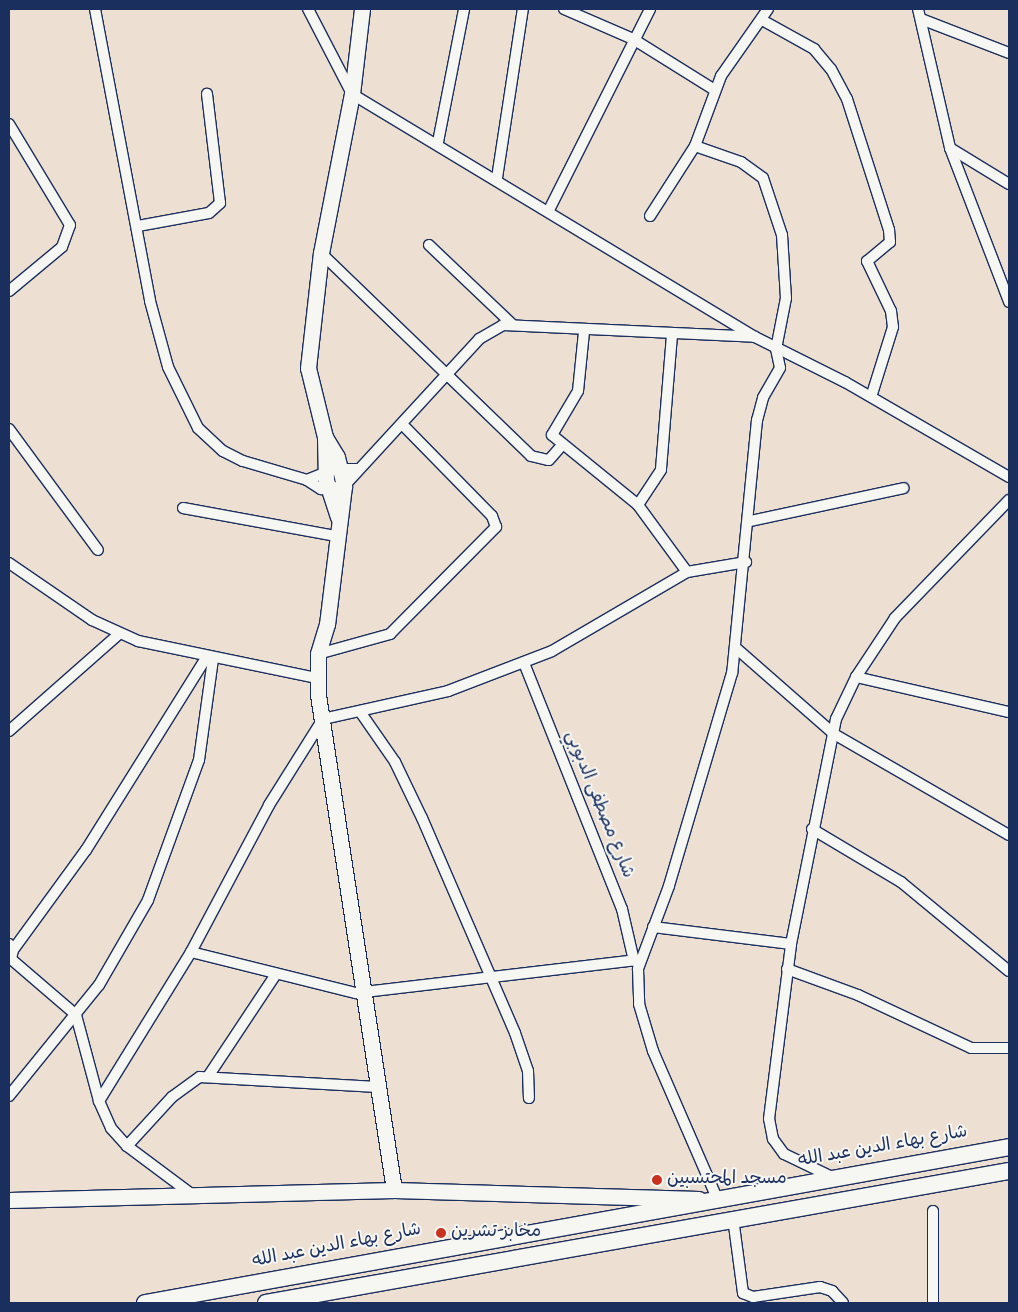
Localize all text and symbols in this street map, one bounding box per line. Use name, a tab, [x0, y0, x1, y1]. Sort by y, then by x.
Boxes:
street label: شارع مصطفى الدبوبي	[559, 728, 637, 882]
street label: شارع بهاء الدين عبد الله	[797, 1122, 969, 1174]
place label: مسجد المحتسبين	[667, 1169, 787, 1191]
marker: مسجد المحتسبين	[651, 1174, 663, 1186]
street label: شارع بهاء الدين عبد الله	[251, 1220, 423, 1274]
place label: مخابز تشرين	[451, 1222, 541, 1244]
marker: مخابز تشرين	[435, 1227, 447, 1239]

